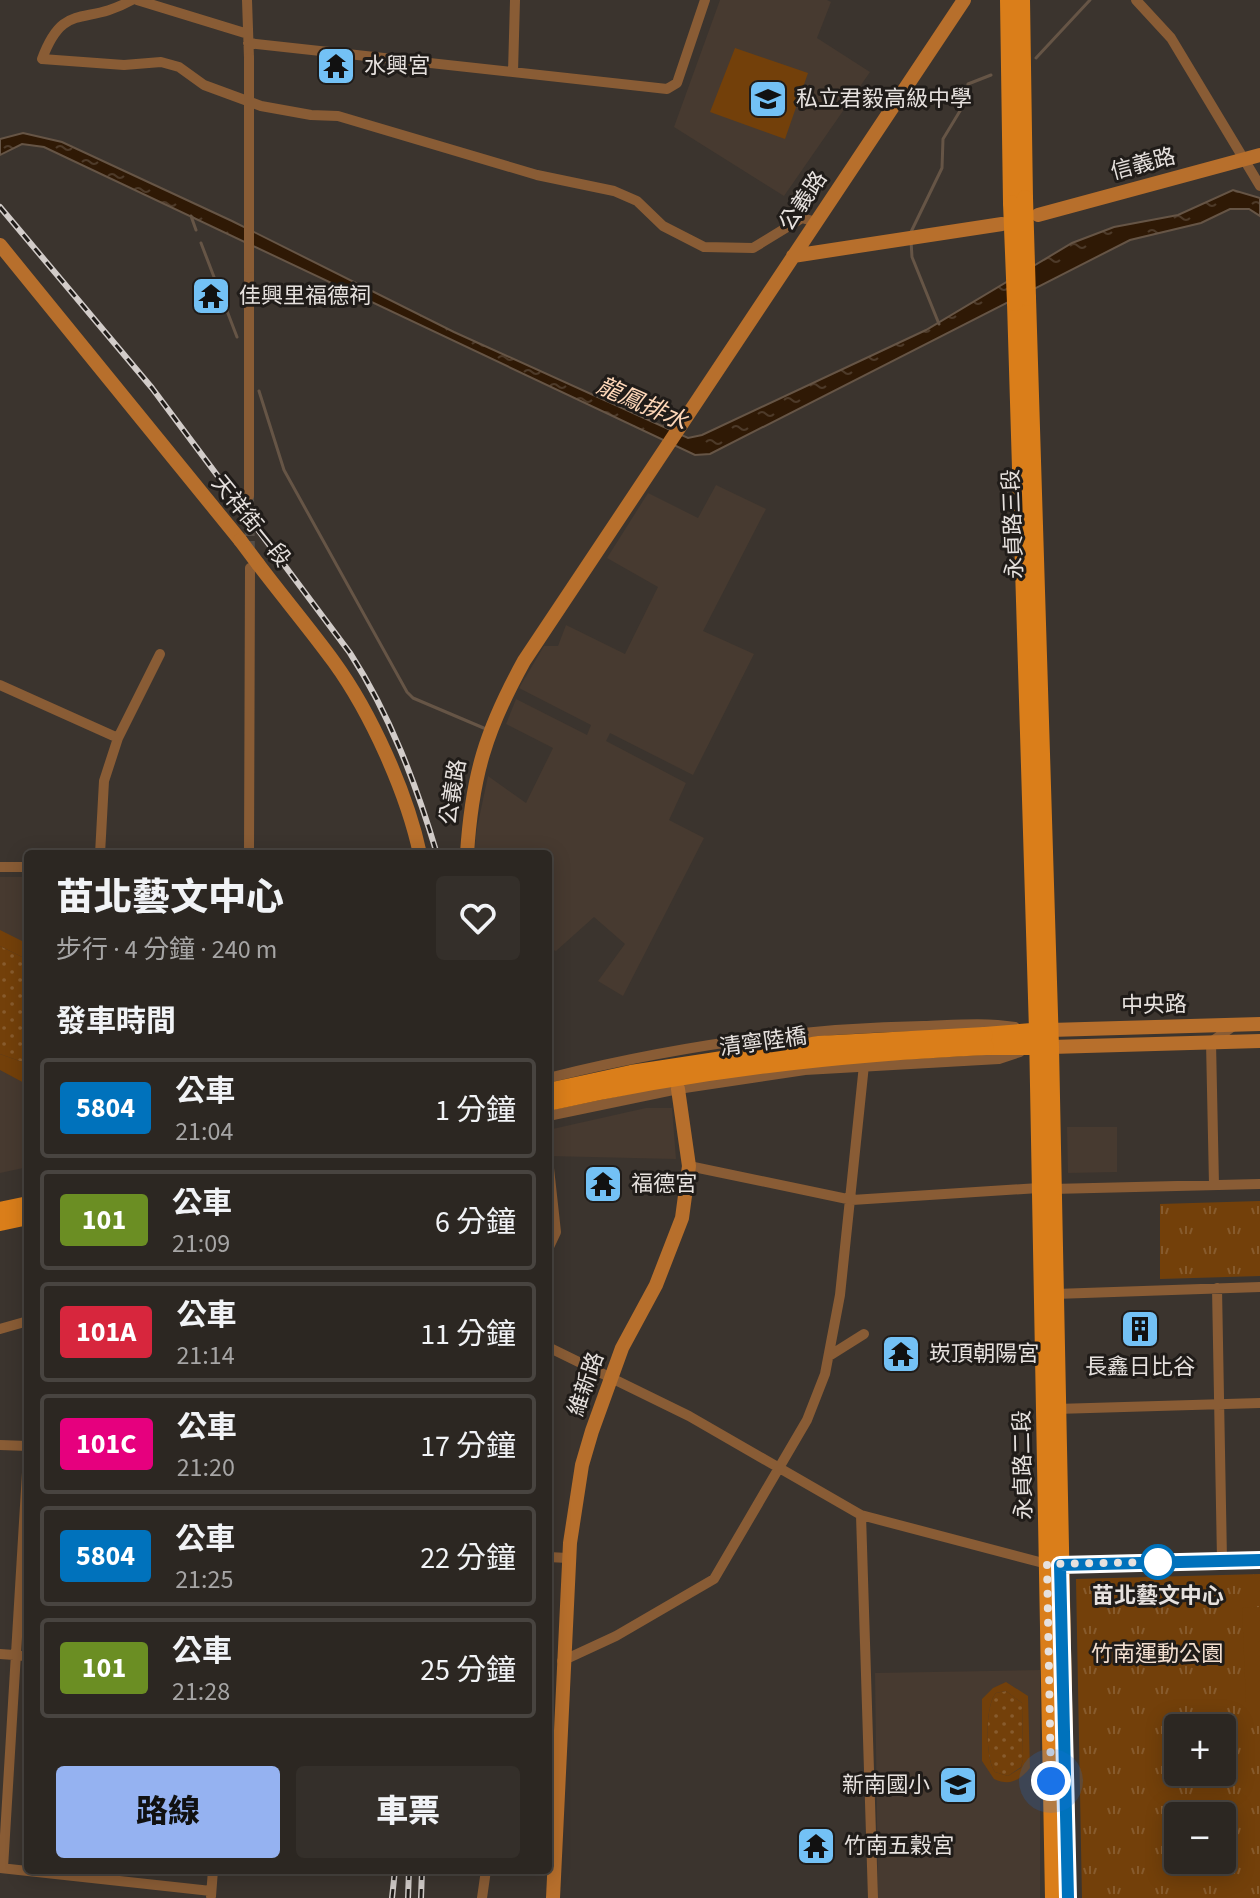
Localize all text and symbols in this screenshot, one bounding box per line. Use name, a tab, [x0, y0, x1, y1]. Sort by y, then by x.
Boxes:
temple icon: 水興宮	[315, 45, 357, 87]
place label: 水興宮	[364, 50, 430, 82]
school or university icon: 私立君毅高級中學	[747, 78, 789, 120]
place label: 私立君毅高級中學	[796, 83, 972, 115]
street label: 信義路	[1107, 140, 1179, 188]
street label: 公義路	[771, 165, 835, 237]
temple icon: 佳興里福德祠	[190, 275, 232, 317]
place label: 佳興里福德祠	[239, 280, 371, 312]
water label: 龍鳳排水	[591, 368, 694, 440]
street label: 天祥街一段	[204, 468, 298, 574]
street label: 永貞路三段	[995, 468, 1031, 580]
street label: 公義路	[432, 757, 474, 827]
text: 苗北藝文中心	[56, 871, 284, 925]
button: heart	[436, 876, 520, 960]
text: 步行 · 4 分鐘 · 240 m	[56, 931, 277, 968]
street label: 中央路	[1121, 988, 1187, 1022]
text: 發車時間	[56, 1000, 176, 1043]
street label: 清寧陸橋	[717, 1020, 809, 1064]
text: 公車	[175, 1070, 235, 1113]
text: 5804	[76, 1088, 135, 1128]
text: 1 分鐘	[435, 1089, 516, 1132]
text: 21:04	[175, 1113, 233, 1150]
temple icon: 福德宮	[582, 1163, 624, 1205]
place label: 福德宮	[631, 1168, 697, 1200]
text: 公車	[172, 1182, 232, 1225]
text: 101	[82, 1200, 126, 1240]
text: 6 分鐘	[435, 1201, 516, 1244]
text: 21:09	[172, 1225, 230, 1262]
text: 公車	[176, 1294, 236, 1337]
building icon: 長鑫日比谷	[1119, 1308, 1161, 1350]
text: 101A	[76, 1312, 136, 1352]
text: 11 分鐘	[420, 1313, 516, 1356]
temple icon: 崁頂朝陽宮	[880, 1333, 922, 1375]
text: 21:14	[176, 1337, 235, 1374]
place label: 崁頂朝陽宮	[929, 1338, 1039, 1370]
street label: 維新路	[560, 1348, 612, 1420]
place label: 長鑫日比谷	[1085, 1351, 1195, 1383]
text: 公車	[177, 1406, 237, 1449]
street label: 永貞路二段	[1006, 1410, 1040, 1520]
text: 101C	[76, 1424, 137, 1464]
text: 17 分鐘	[420, 1425, 516, 1468]
text: 21:20	[177, 1449, 235, 1486]
text: 公車	[175, 1518, 235, 1561]
text: 5804	[76, 1536, 135, 1576]
text: 22 分鐘	[420, 1537, 516, 1580]
marker: 苗北藝文中心	[1141, 1545, 1175, 1579]
text: 21:25	[175, 1561, 233, 1598]
place label: 苗北藝文中心	[1092, 1580, 1224, 1612]
text: 公車	[172, 1630, 232, 1673]
park label: 竹南運動公園	[1091, 1638, 1223, 1670]
text: 101	[82, 1648, 126, 1688]
text: 25 分鐘	[420, 1649, 516, 1692]
text: 21:28	[172, 1673, 230, 1710]
map controls	[1164, 1714, 1236, 1874]
button: +	[1164, 1714, 1236, 1786]
your location	[1031, 1761, 1071, 1801]
school or university icon: 新南國小	[937, 1764, 979, 1806]
button: 路線	[56, 1766, 280, 1858]
button: 車票	[296, 1766, 520, 1858]
place label: 新南國小	[842, 1769, 930, 1801]
button: −	[1164, 1802, 1236, 1874]
temple icon: 竹南五穀宮	[795, 1825, 837, 1867]
place label: 竹南五穀宮	[844, 1830, 954, 1862]

